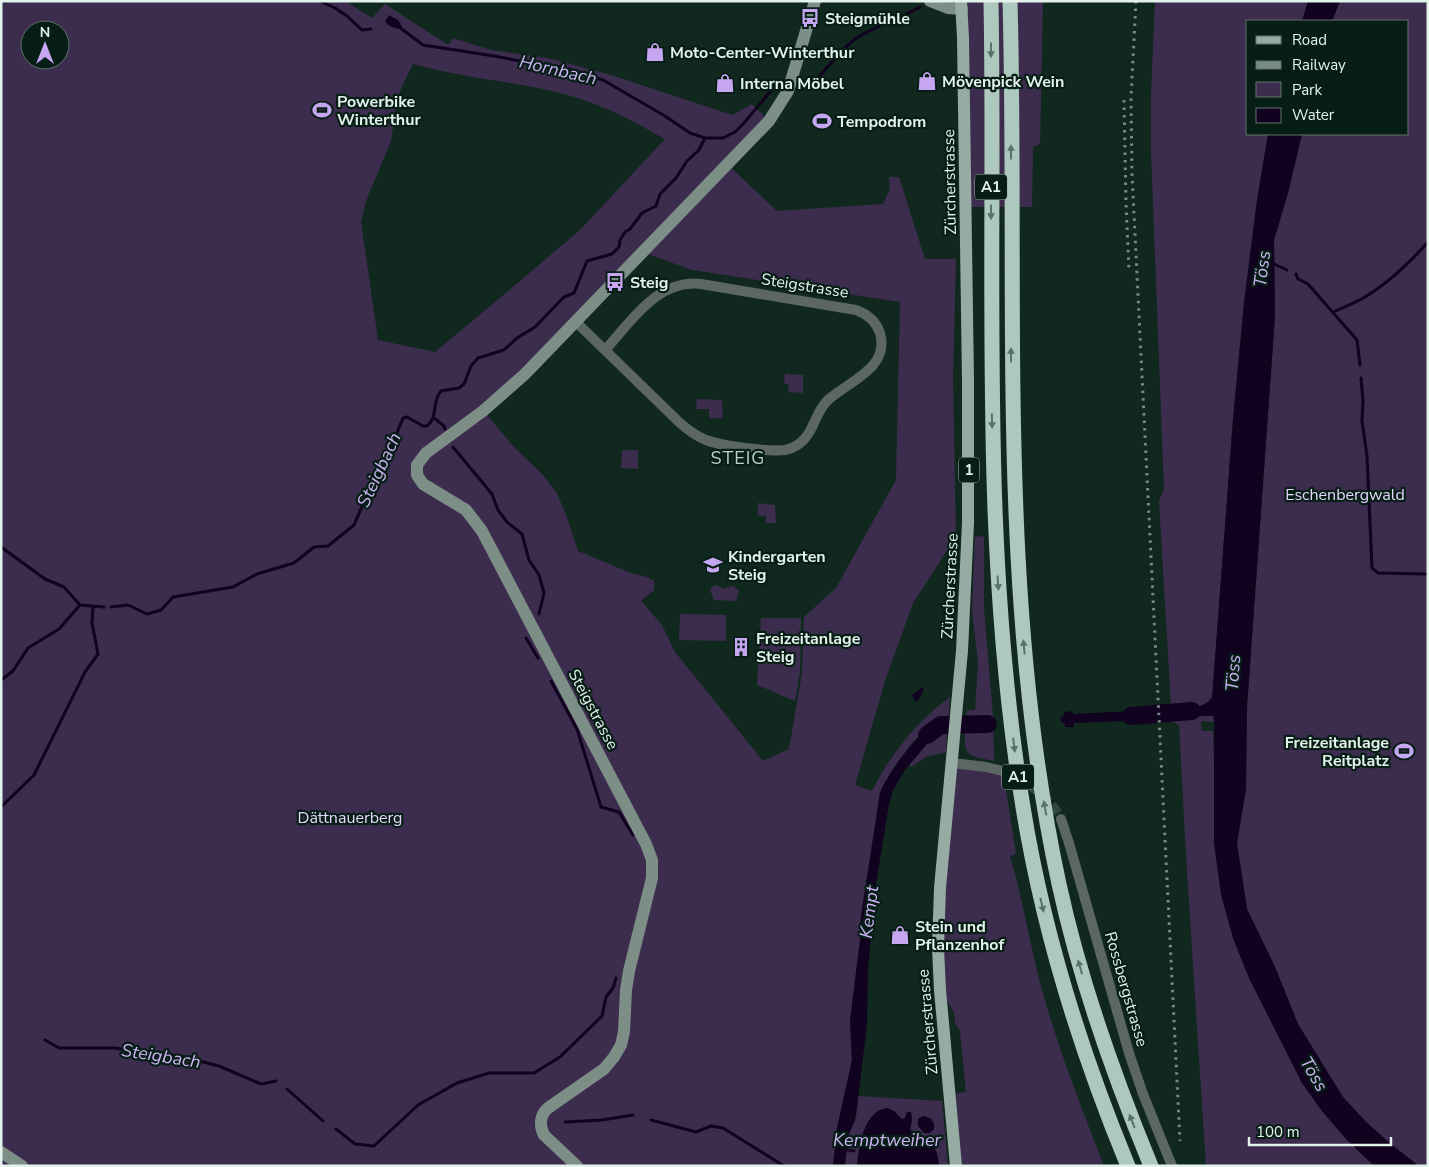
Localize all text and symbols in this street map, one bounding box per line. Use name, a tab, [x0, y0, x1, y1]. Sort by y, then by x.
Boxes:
bus stop icon: Steigmühle	[799, 7, 821, 29]
place label: Steigmühle	[825, 8, 910, 30]
north arrow	[20, 20, 70, 70]
legend	[1246, 20, 1409, 135]
text: N	[40, 23, 50, 42]
text: Road	[1292, 30, 1327, 50]
shop icon: Moto-Center-Winterthur	[644, 41, 666, 63]
place label: Moto-Center-Winterthur	[670, 42, 855, 64]
one-way arrow	[987, 42, 995, 58]
water label: Hornbach	[517, 49, 599, 91]
text: Railway	[1292, 55, 1346, 75]
shop icon: Mövenpick Wein	[916, 70, 938, 92]
place label: Mövenpick Wein	[942, 71, 1064, 93]
shop icon: Interna Möbel	[714, 72, 736, 94]
place label: Interna Möbel	[740, 73, 844, 95]
text: Park	[1292, 80, 1322, 100]
place label: Powerbike Winterthur	[337, 91, 421, 131]
sports icon: Powerbike Winterthur	[311, 99, 333, 121]
text: Water	[1292, 105, 1335, 125]
sports icon: Tempodrom	[811, 110, 833, 132]
place label: Tempodrom	[837, 111, 926, 133]
street label: Zürcherstrasse	[938, 129, 962, 235]
one-way arrow	[1007, 144, 1015, 160]
road number: A1	[975, 174, 1007, 200]
one-way arrow	[987, 205, 995, 221]
water label: Töss	[1248, 249, 1276, 289]
street label: Steigstrasse	[760, 268, 850, 304]
bus stop icon: Steig	[604, 271, 626, 293]
place label: Steig	[630, 272, 669, 294]
one-way arrow	[1007, 347, 1015, 363]
one-way arrow	[988, 413, 996, 429]
water label: Steigbach	[351, 429, 407, 511]
district label: STEIG	[711, 446, 765, 470]
road number: 1	[959, 458, 979, 482]
park label: Eschenbergwald	[1285, 484, 1405, 506]
street label: Zürcherstrasse	[936, 533, 964, 639]
place label: Kindergarten Steig	[728, 546, 826, 586]
school or university icon: Kindergarten Steig	[702, 554, 724, 576]
one-way arrow	[994, 576, 1002, 592]
place label: Freizeitanlage Steig	[756, 628, 861, 668]
building icon: Freizeitanlage Steig	[730, 636, 752, 658]
one-way arrow	[1020, 639, 1028, 655]
water label: Töss	[1220, 654, 1246, 692]
street label: Steigstrasse	[563, 665, 624, 754]
place label: Freizeitanlage Reitplatz	[1285, 732, 1389, 772]
one-way arrow	[1010, 737, 1018, 753]
sports icon: Freizeitanlage Reitplatz	[1393, 740, 1415, 762]
road number: A1	[1002, 764, 1034, 790]
one-way arrow	[1040, 800, 1048, 816]
park label: Dättnauerberg	[298, 807, 402, 829]
water label: Kempt	[854, 884, 884, 940]
one-way arrow	[1038, 897, 1046, 913]
place label: Stein und Pflanzenhof	[915, 916, 1005, 956]
shop icon: Stein und Pflanzenhof	[889, 924, 911, 946]
street label: Rossbergstrasse	[1099, 929, 1153, 1049]
one-way arrow	[1075, 959, 1083, 974]
street label: Zürcherstrasse	[912, 968, 944, 1076]
water label: Steigbach	[120, 1038, 202, 1074]
water label: Töss	[1294, 1052, 1334, 1096]
one-way arrow	[1128, 1113, 1135, 1128]
scale bar	[1249, 1114, 1392, 1146]
text: 100 m	[1256, 1122, 1300, 1142]
water label: Kemptweiher	[833, 1128, 941, 1152]

